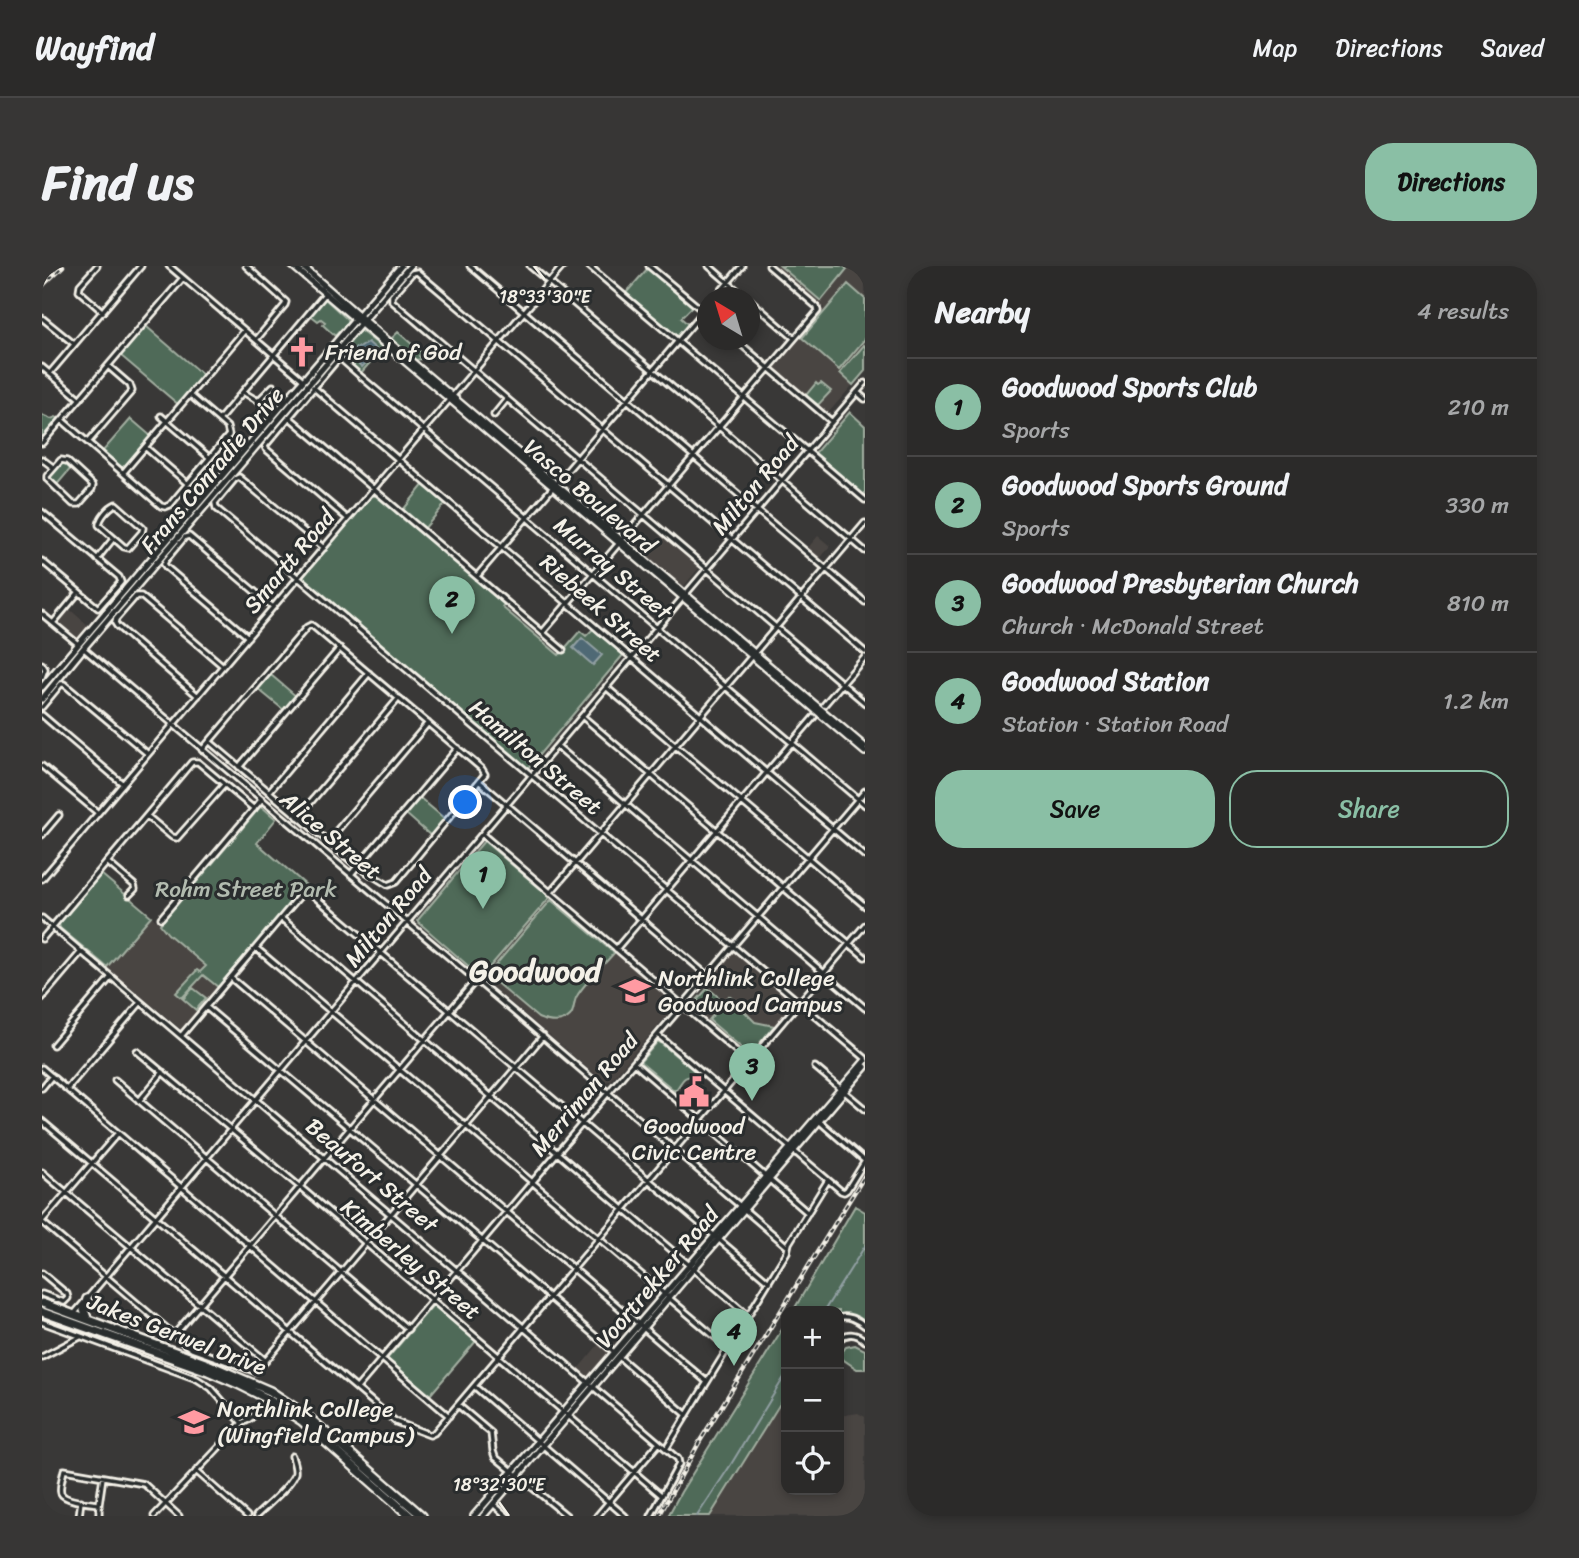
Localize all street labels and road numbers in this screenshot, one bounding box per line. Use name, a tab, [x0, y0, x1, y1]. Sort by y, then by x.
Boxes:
street label: Frans Conradie Drive	[129, 377, 295, 564]
street label: Milton Road	[701, 424, 811, 545]
street label: Vasco Boulevard	[514, 428, 667, 566]
street label: Smartt Road	[233, 498, 347, 623]
street label: Murray Street	[544, 506, 683, 632]
street label: Riebeek Street	[530, 543, 671, 674]
street label: Hamilton Street	[459, 689, 612, 826]
street label: Alice Street	[269, 779, 391, 891]
street label: Milton Road	[334, 856, 444, 977]
street label: Merriman Road	[520, 1021, 650, 1166]
street label: Beaufort Street	[296, 1107, 449, 1245]
street label: Kimberley Street	[331, 1188, 490, 1331]
street label: Voortrekker Road	[585, 1195, 731, 1358]
street label: Jakes Gerwel Drive	[80, 1281, 273, 1388]

